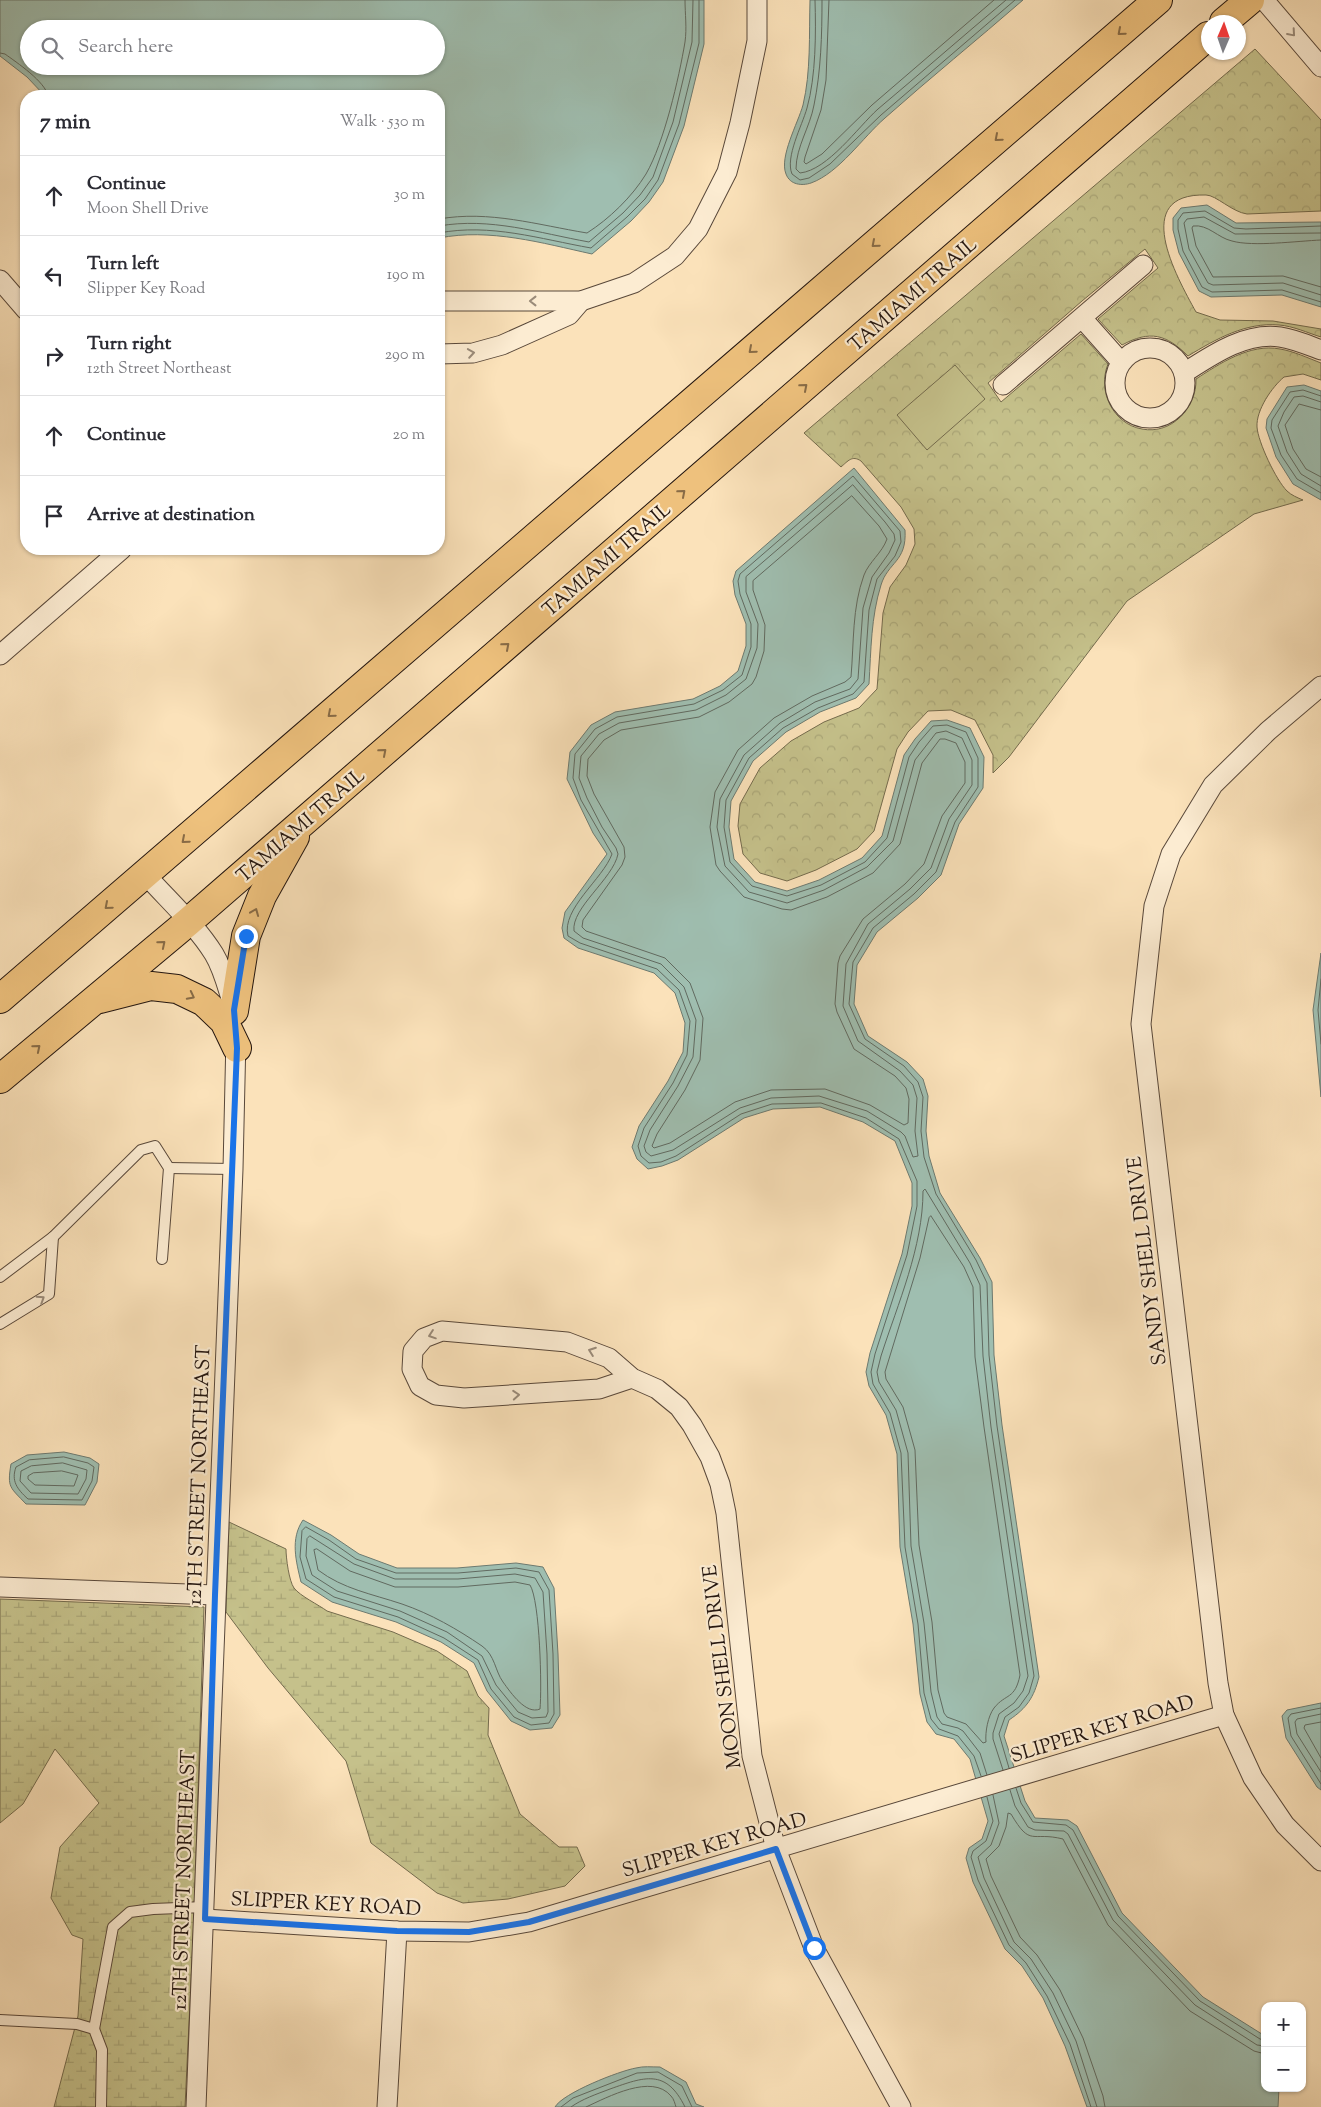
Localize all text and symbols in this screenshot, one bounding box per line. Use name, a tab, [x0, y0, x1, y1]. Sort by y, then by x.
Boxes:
north arrow	[1201, 15, 1246, 60]
search box	[20, 20, 445, 75]
one-way arrow	[1118, 26, 1127, 35]
one-way arrow	[1287, 28, 1296, 37]
icon: search	[38, 34, 66, 62]
text: Search here	[78, 34, 173, 61]
text: 7 min	[40, 108, 91, 138]
text: Walk · 530 m	[340, 111, 425, 134]
one-way arrow	[995, 132, 1004, 141]
text: Continue	[87, 171, 166, 198]
icon: ahead	[40, 182, 68, 210]
text: 30 m	[394, 184, 425, 207]
text: Moon Shell Drive	[87, 198, 209, 221]
street label: TAMIAMI TRAIL	[843, 232, 984, 360]
one-way arrow	[872, 238, 881, 247]
text: Turn left	[87, 251, 159, 278]
icon: left	[40, 262, 68, 290]
text: 190 m	[387, 264, 425, 287]
text: Slipper Key Road	[87, 278, 205, 301]
one-way arrow	[528, 296, 536, 306]
text: Turn right	[87, 331, 171, 358]
icon: right	[40, 342, 68, 370]
text: 290 m	[385, 344, 425, 367]
one-way arrow	[749, 345, 758, 353]
one-way arrow	[467, 348, 475, 358]
text: 12th Street Northeast	[87, 358, 231, 381]
one-way arrow	[799, 383, 808, 392]
icon: ahead	[40, 422, 68, 450]
text: Continue	[87, 422, 166, 449]
text: 20 m	[392, 424, 425, 447]
one-way arrow	[676, 490, 685, 499]
street label: TAMIAMI TRAIL	[537, 497, 678, 625]
icon: arrive	[40, 502, 68, 530]
text: Arrive at destination	[87, 502, 255, 529]
one-way arrow	[501, 642, 510, 651]
one-way arrow	[328, 708, 337, 716]
one-way arrow	[378, 749, 387, 758]
street label: TAMIAMI TRAIL	[231, 763, 372, 891]
one-way arrow	[181, 834, 190, 843]
one-way arrow	[105, 900, 114, 909]
one-way arrow	[249, 908, 260, 917]
route end	[235, 925, 258, 948]
one-way arrow	[156, 941, 165, 949]
one-way arrow	[186, 990, 195, 1000]
one-way arrow	[32, 1044, 41, 1053]
street label: SANDY SHELL DRIVE	[1121, 1154, 1176, 1367]
one-way arrow	[35, 1296, 44, 1305]
one-way arrow	[429, 1329, 437, 1339]
street label: 12TH STREET NORTHEAST	[181, 1344, 220, 1606]
one-way arrow	[588, 1347, 597, 1357]
one-way arrow	[513, 1389, 521, 1400]
street label: MOON SHELL DRIVE	[697, 1563, 750, 1770]
street label: SLIPPER KEY ROAD	[1007, 1689, 1198, 1772]
street label: 12TH STREET NORTHEAST	[166, 1749, 205, 2011]
street label: SLIPPER KEY ROAD	[619, 1806, 810, 1887]
street label: SLIPPER KEY ROAD	[230, 1886, 422, 1925]
route start	[803, 1937, 826, 1960]
map controls	[1261, 2002, 1306, 2092]
button: +	[1261, 2002, 1306, 2047]
button: −	[1261, 2047, 1306, 2092]

